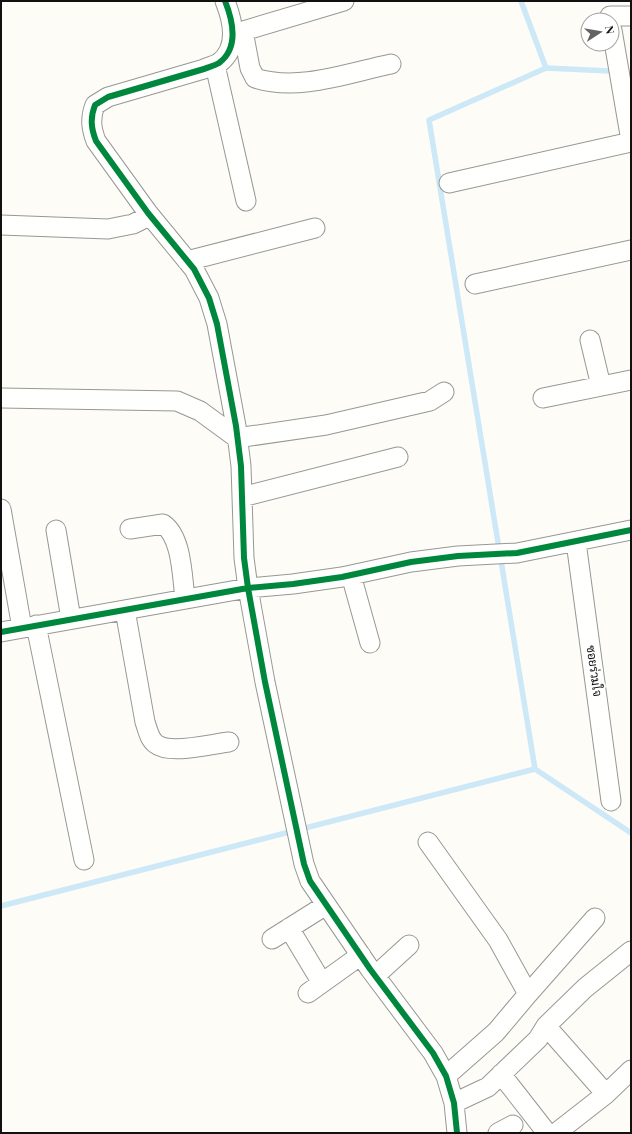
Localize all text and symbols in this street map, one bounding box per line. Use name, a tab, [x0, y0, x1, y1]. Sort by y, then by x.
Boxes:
north arrow	[580, 12, 620, 52]
text: N	[602, 24, 618, 35]
street label: ซอยร่วมใจ	[583, 644, 607, 698]

